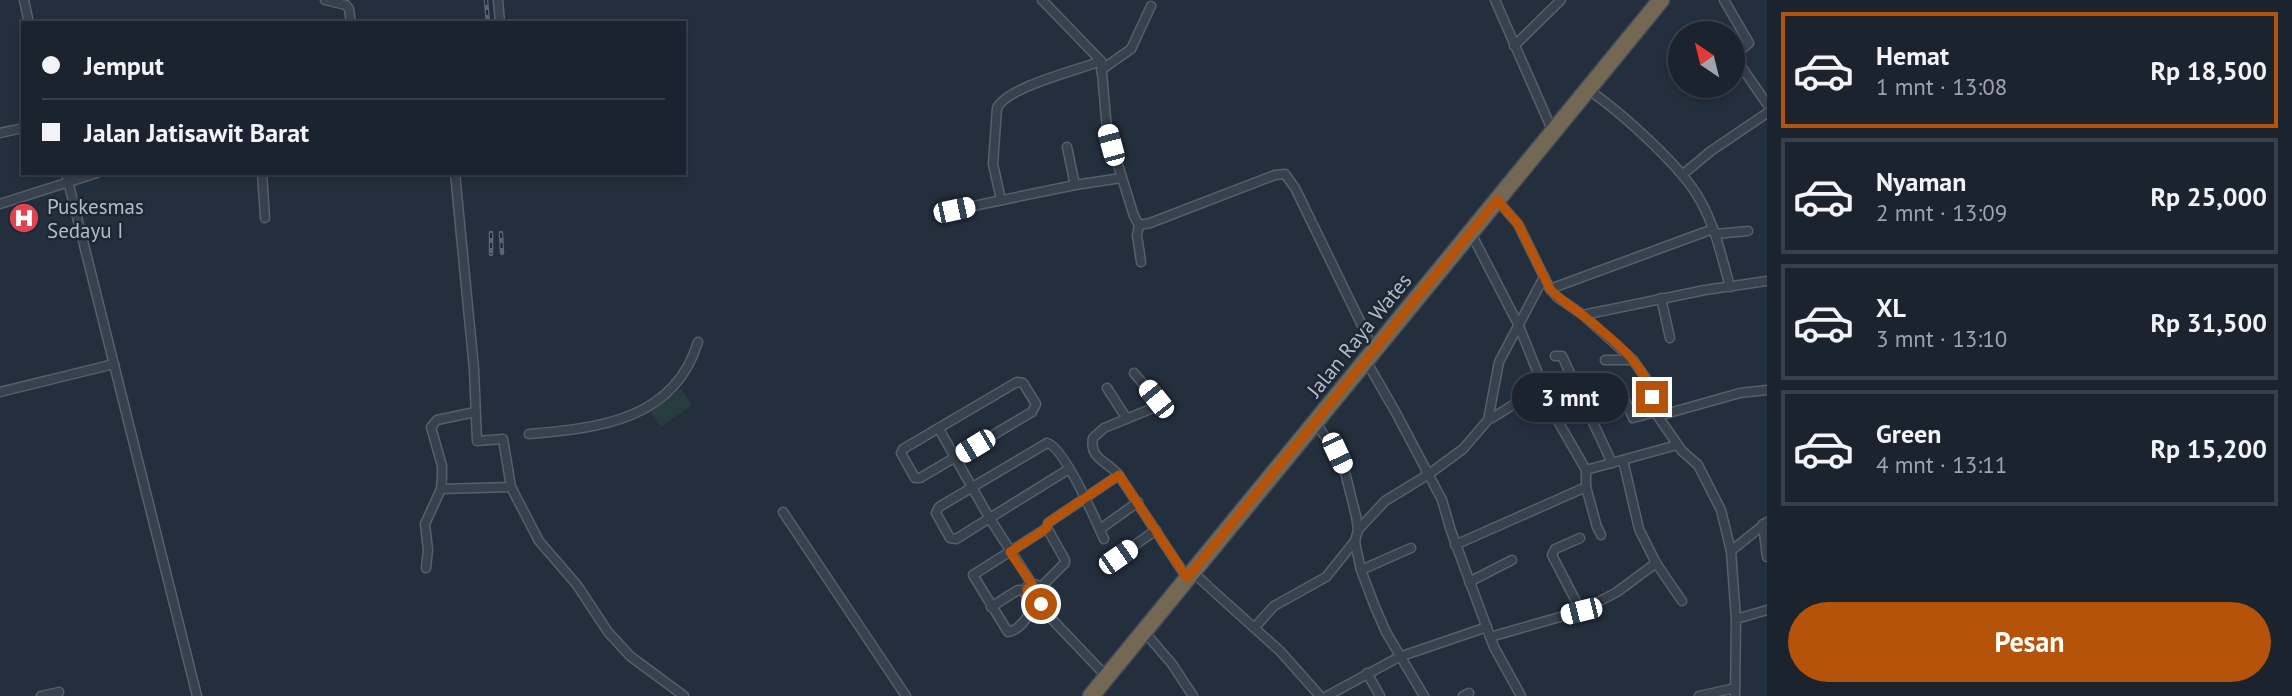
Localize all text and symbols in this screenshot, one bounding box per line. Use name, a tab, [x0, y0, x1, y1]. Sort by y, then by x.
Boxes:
north arrow	[1668, 21, 1745, 98]
map controls	[1668, 21, 1745, 98]
icon: car	[1792, 39, 1855, 102]
text: Hemat	[1876, 39, 1949, 72]
text: Jemput	[84, 49, 164, 82]
text: Rp 18,500	[2150, 54, 2267, 87]
text: 1 mnt · 13:08	[1876, 72, 2007, 101]
text: Jalan Jatisawit Barat	[84, 116, 309, 149]
car	[1096, 122, 1127, 168]
icon: car	[1792, 165, 1855, 228]
text: Nyaman	[1876, 165, 1966, 198]
text: Rp 25,000	[2150, 180, 2267, 213]
place label: Puskesmas Sedayu I	[47, 193, 144, 244]
car	[932, 195, 977, 225]
text: 2 mnt · 13:09	[1876, 198, 2007, 227]
hospital icon: Puskesmas Sedayu I	[7, 201, 41, 235]
street label: Jalan Raya Wates	[1300, 268, 1417, 403]
icon: car	[1792, 291, 1855, 354]
text: XL	[1876, 291, 1906, 324]
text: Rp 31,500	[2150, 306, 2267, 339]
text: 3 mnt · 13:10	[1876, 324, 2007, 353]
callout: 3 mnt	[1512, 372, 1628, 422]
car	[1135, 376, 1178, 422]
route end	[1636, 381, 1668, 413]
text: 3 mnt	[1541, 383, 1599, 412]
icon: car	[1792, 417, 1855, 480]
text: Green	[1876, 417, 1941, 450]
car	[952, 426, 999, 466]
car	[1319, 430, 1356, 476]
text: Rp 15,200	[2150, 432, 2267, 465]
text: 4 mnt · 13:11	[1876, 450, 2007, 479]
car	[1095, 536, 1142, 578]
route start	[1025, 588, 1057, 620]
car	[1559, 596, 1604, 626]
button: Pesan	[1788, 602, 2271, 682]

